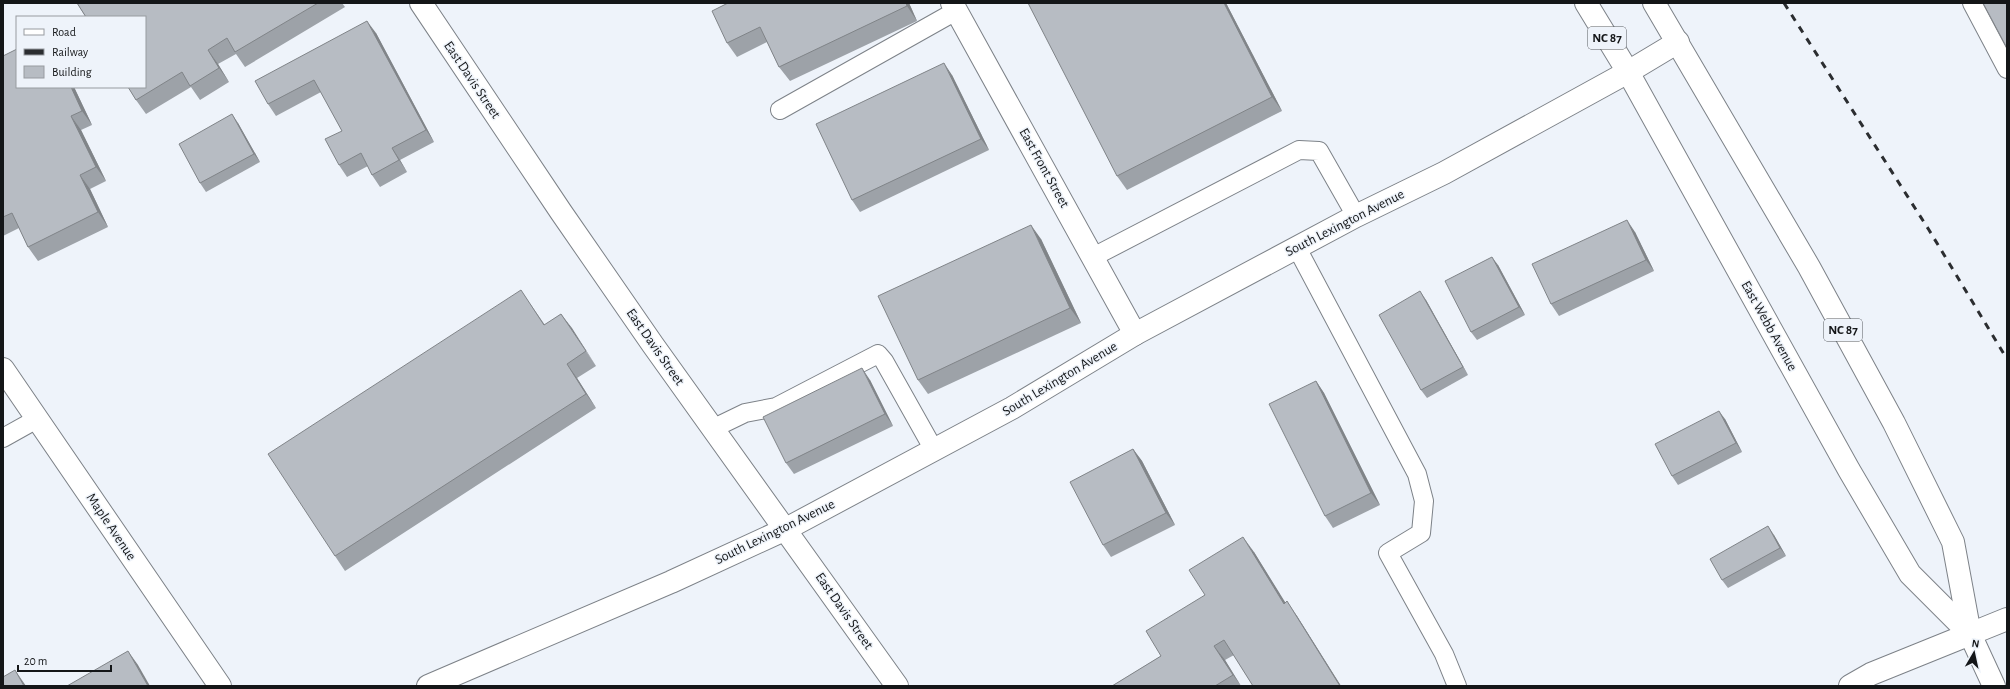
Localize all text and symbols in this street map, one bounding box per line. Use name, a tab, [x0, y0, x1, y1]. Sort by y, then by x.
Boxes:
legend	[16, 16, 146, 88]
text: Road	[52, 26, 76, 38]
road number: NC 87	[1588, 27, 1626, 49]
street label: East Davis Street	[441, 39, 503, 122]
text: Railway	[52, 46, 88, 59]
text: Building	[52, 66, 92, 78]
street label: East Front Street	[1016, 126, 1072, 211]
street label: South Lexington Avenue	[1283, 187, 1407, 259]
street label: East Webb Avenue	[1738, 279, 1800, 373]
street label: East Davis Street	[623, 306, 687, 388]
road number: NC 87	[1824, 319, 1862, 341]
street label: South Lexington Avenue	[1000, 339, 1120, 419]
street label: Maple Avenue	[84, 491, 138, 563]
street label: South Lexington Avenue	[713, 497, 837, 567]
street label: East Davis Street	[812, 570, 876, 652]
north arrow	[1954, 633, 1994, 673]
text: N	[1971, 638, 1980, 650]
scale bar	[18, 647, 111, 673]
text: 20 m	[24, 655, 47, 667]

